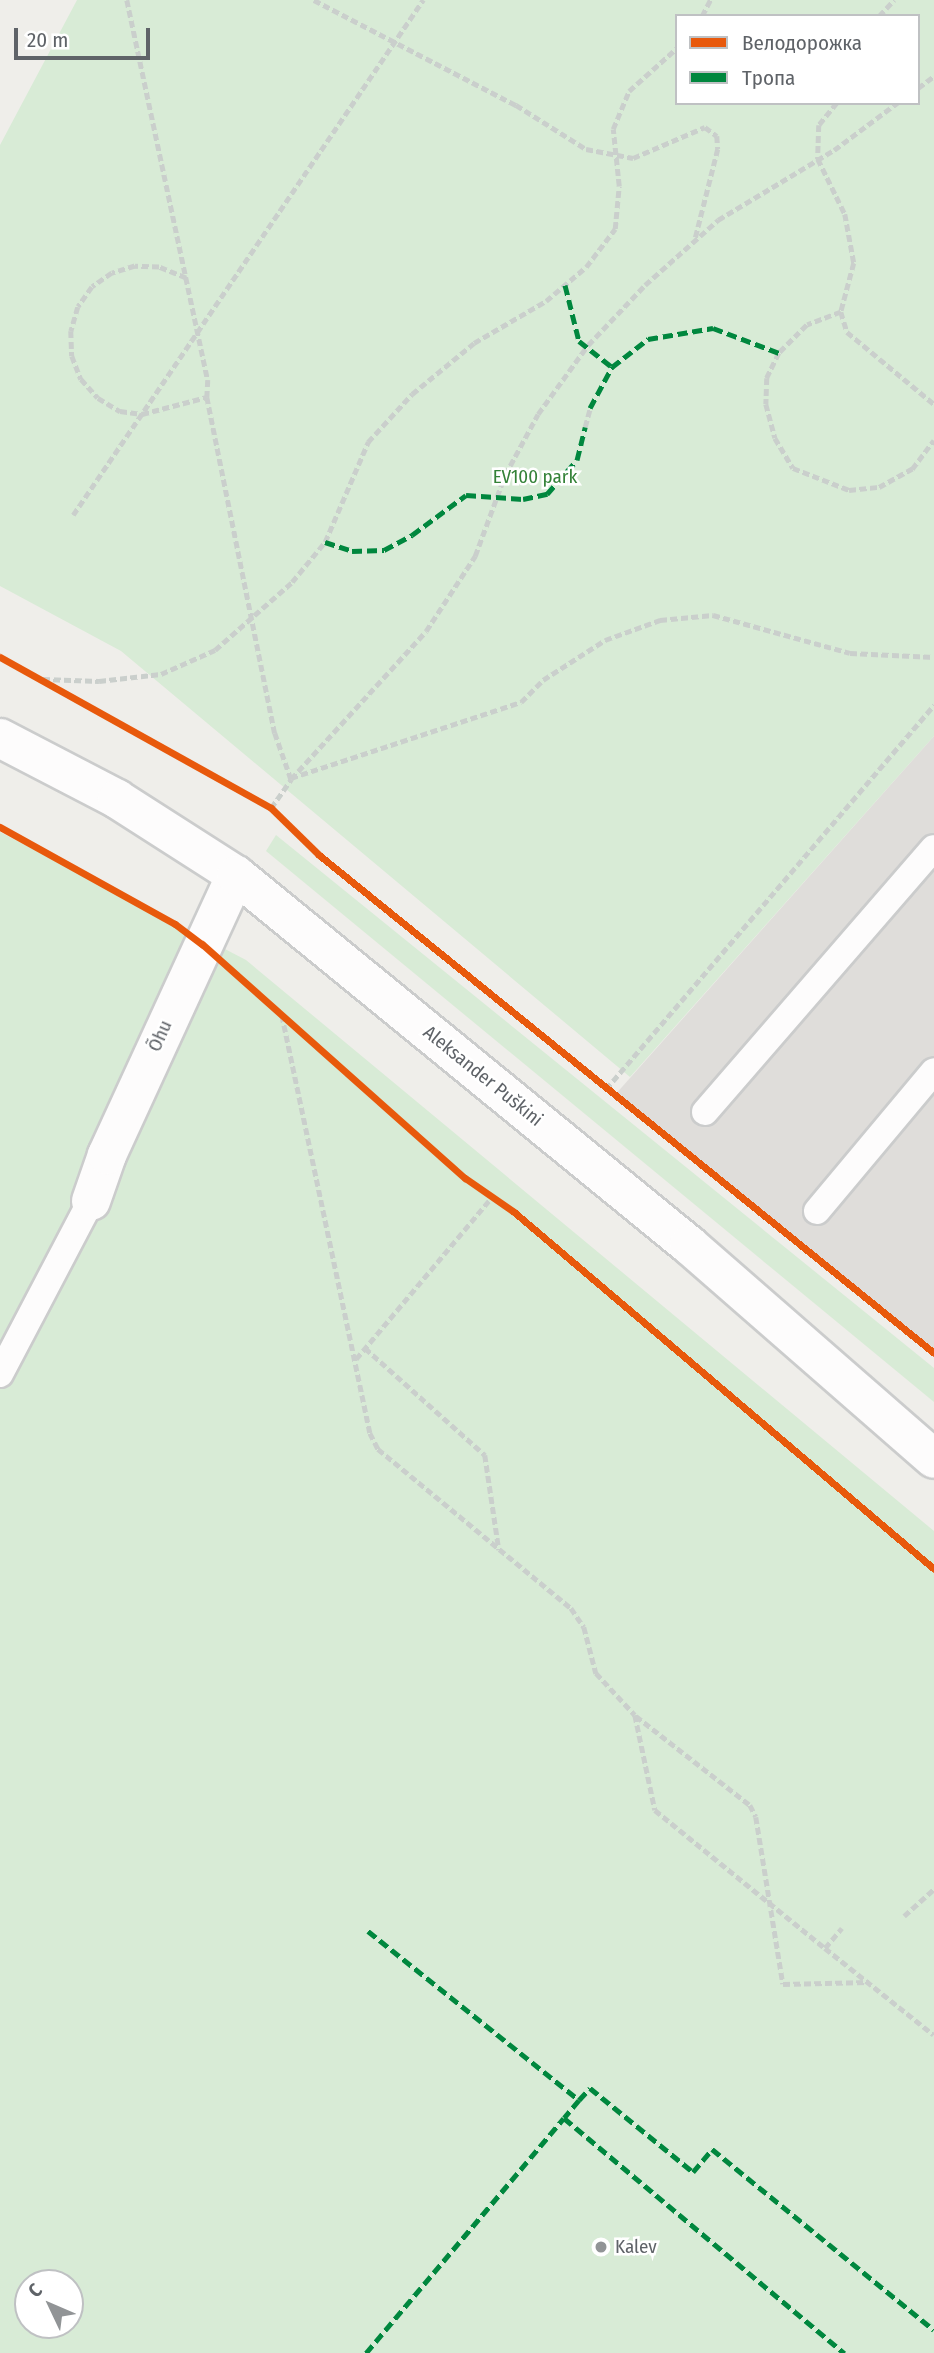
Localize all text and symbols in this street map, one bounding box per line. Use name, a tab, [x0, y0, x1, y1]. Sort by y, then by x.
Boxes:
scale bar	[18, 14, 154, 58]
legend	[675, 14, 920, 105]
text: 20 m	[27, 27, 68, 53]
text: Велодорожка	[742, 30, 862, 56]
text: Тропа	[742, 65, 795, 91]
park label: EV100 park	[493, 466, 577, 488]
street label: Õhu	[143, 1017, 177, 1055]
street label: Aleksander Puškini	[419, 1021, 547, 1131]
place label: Kalev	[615, 2236, 657, 2258]
marker: Kalev	[593, 2239, 609, 2255]
north arrow	[14, 2269, 84, 2339]
text: С	[23, 2279, 47, 2302]

